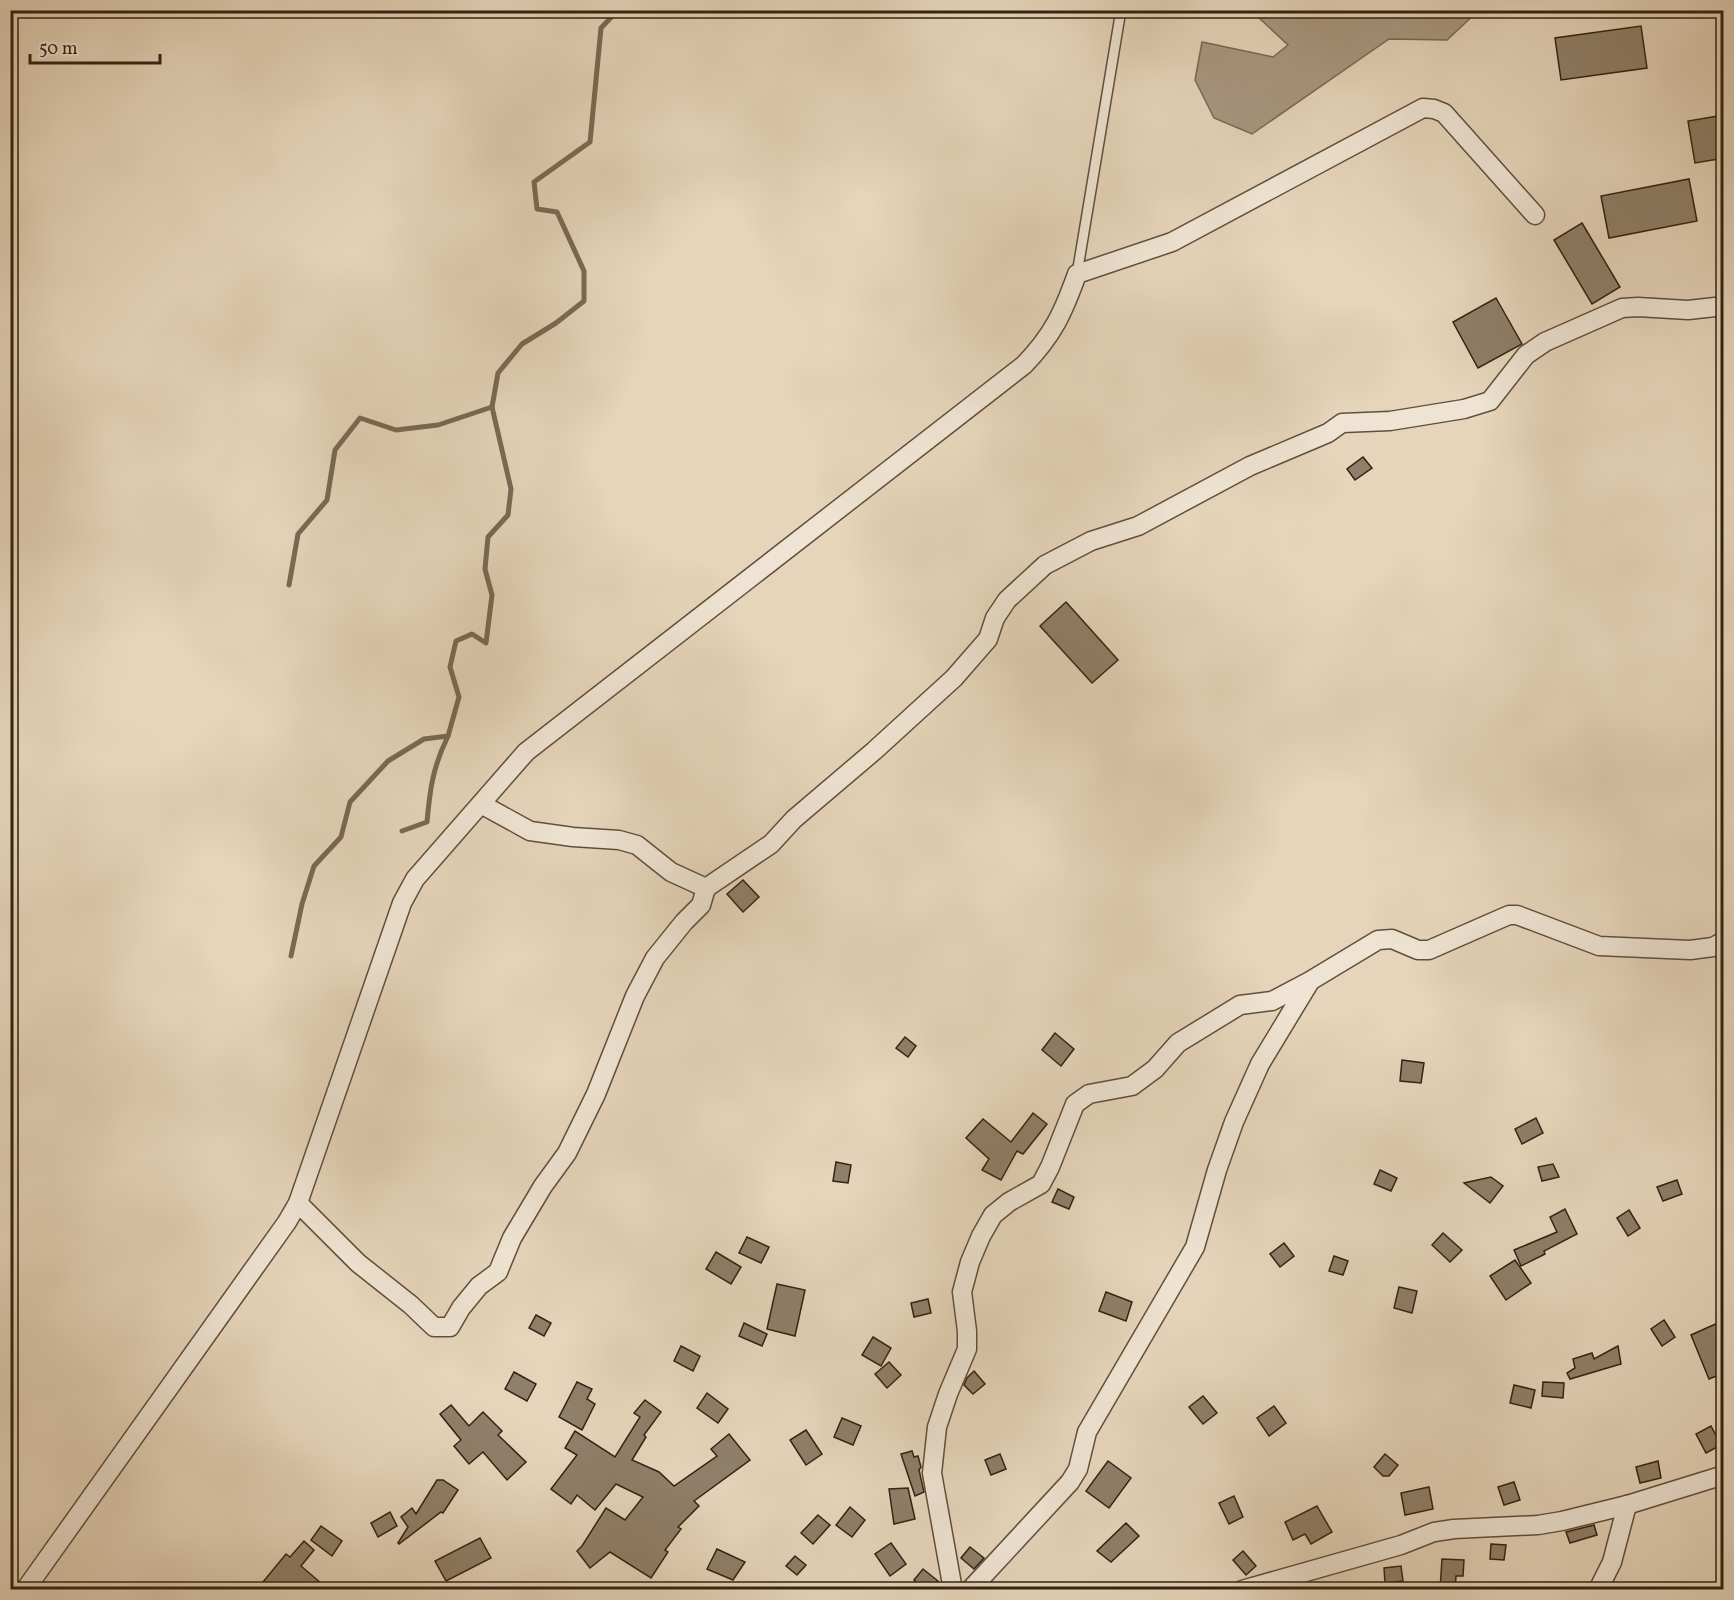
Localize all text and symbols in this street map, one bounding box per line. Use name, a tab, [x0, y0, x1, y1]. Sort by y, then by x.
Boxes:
scale bar	[30, 27, 160, 65]
text: 50 m	[39, 37, 78, 62]

